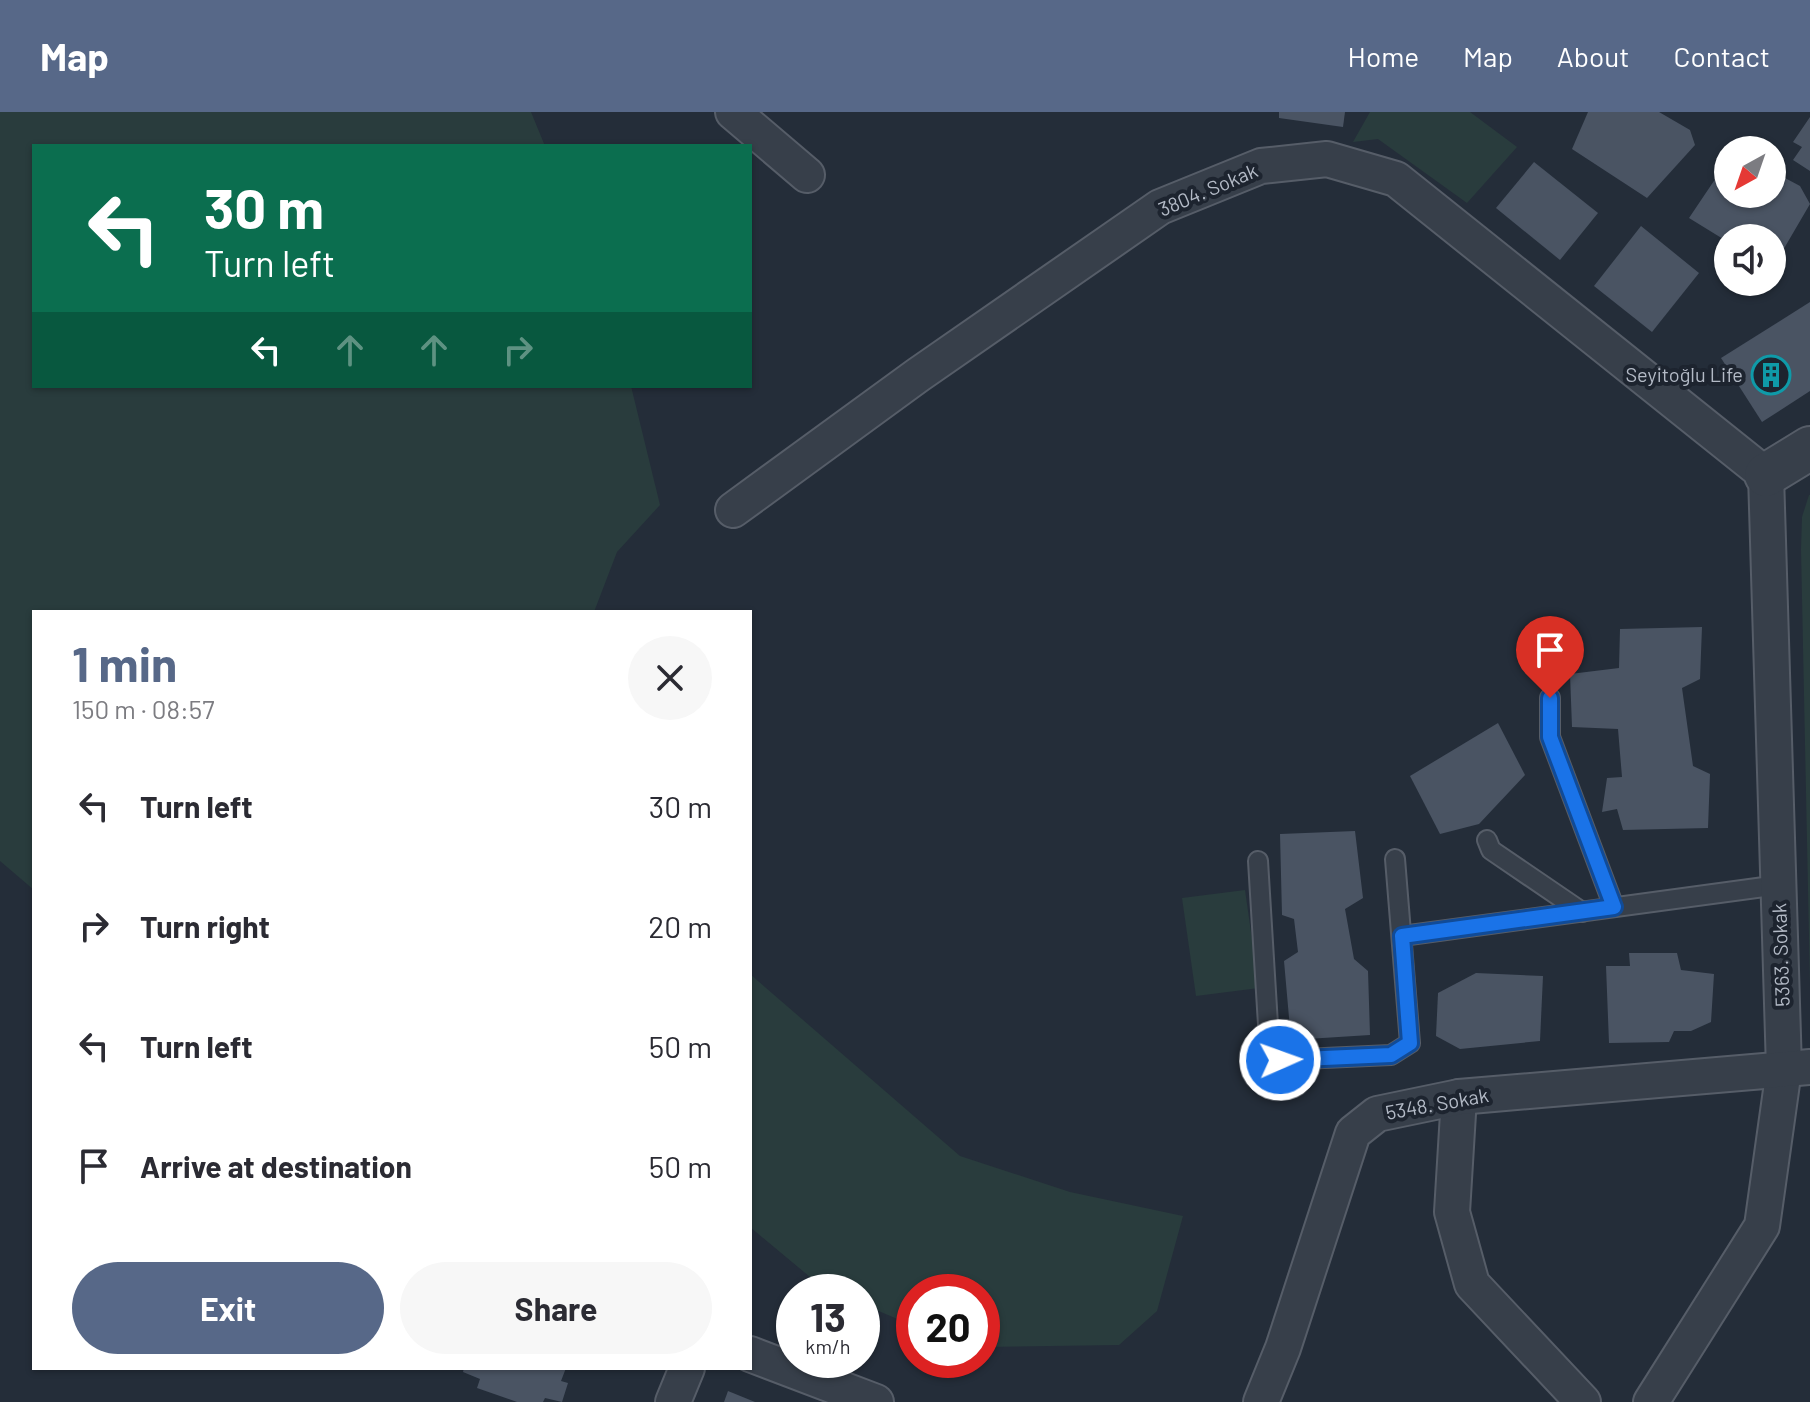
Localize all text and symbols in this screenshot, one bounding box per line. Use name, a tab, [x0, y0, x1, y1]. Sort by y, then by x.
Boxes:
text: Map	[40, 33, 109, 79]
text: Home	[1348, 39, 1419, 73]
text: Map	[1463, 39, 1513, 73]
text: About	[1557, 39, 1629, 73]
text: Contact	[1673, 39, 1770, 73]
north arrow	[1714, 136, 1786, 208]
map controls	[1714, 136, 1786, 296]
street label: 3804. Sokak	[1154, 157, 1261, 221]
text: 30 m	[204, 173, 324, 240]
icon: left	[72, 176, 176, 280]
button: sound	[1714, 224, 1786, 296]
text: Turn left	[204, 241, 335, 284]
icon: left	[244, 328, 288, 372]
icon: ahead	[328, 328, 372, 372]
icon: ahead	[412, 328, 456, 372]
icon: right	[496, 328, 540, 372]
building icon: Seyitoğlu Life	[1750, 354, 1792, 396]
place label: Seyitoğlu Life	[1625, 362, 1743, 386]
pin	[1516, 616, 1584, 698]
icon: arrive	[1528, 628, 1572, 672]
text: 1 min	[72, 634, 177, 692]
button: close	[628, 636, 712, 720]
text: 150 m · 08:57	[72, 693, 214, 724]
icon: left	[72, 784, 116, 828]
text: Turn left	[140, 788, 253, 824]
text: 30 m	[649, 788, 712, 824]
street label: 5363. Sokak	[1766, 903, 1794, 1007]
icon: right	[72, 904, 116, 948]
text: Turn right	[140, 908, 270, 944]
text: 20 m	[648, 908, 712, 944]
position arrow	[1238, 1018, 1322, 1102]
icon: left	[72, 1024, 116, 1068]
text: Turn left	[140, 1028, 253, 1064]
text: 50 m	[649, 1028, 712, 1064]
street label: 5348. Sokak	[1383, 1082, 1490, 1124]
icon: arrive	[72, 1144, 116, 1188]
text: Arrive at destination	[140, 1148, 412, 1184]
text: 50 m	[649, 1148, 712, 1184]
button: Exit	[72, 1262, 384, 1354]
button: Share	[400, 1262, 712, 1354]
speed limit sign: 20	[896, 1274, 1000, 1378]
text: 13	[810, 1292, 846, 1340]
text: km/h	[805, 1334, 851, 1358]

